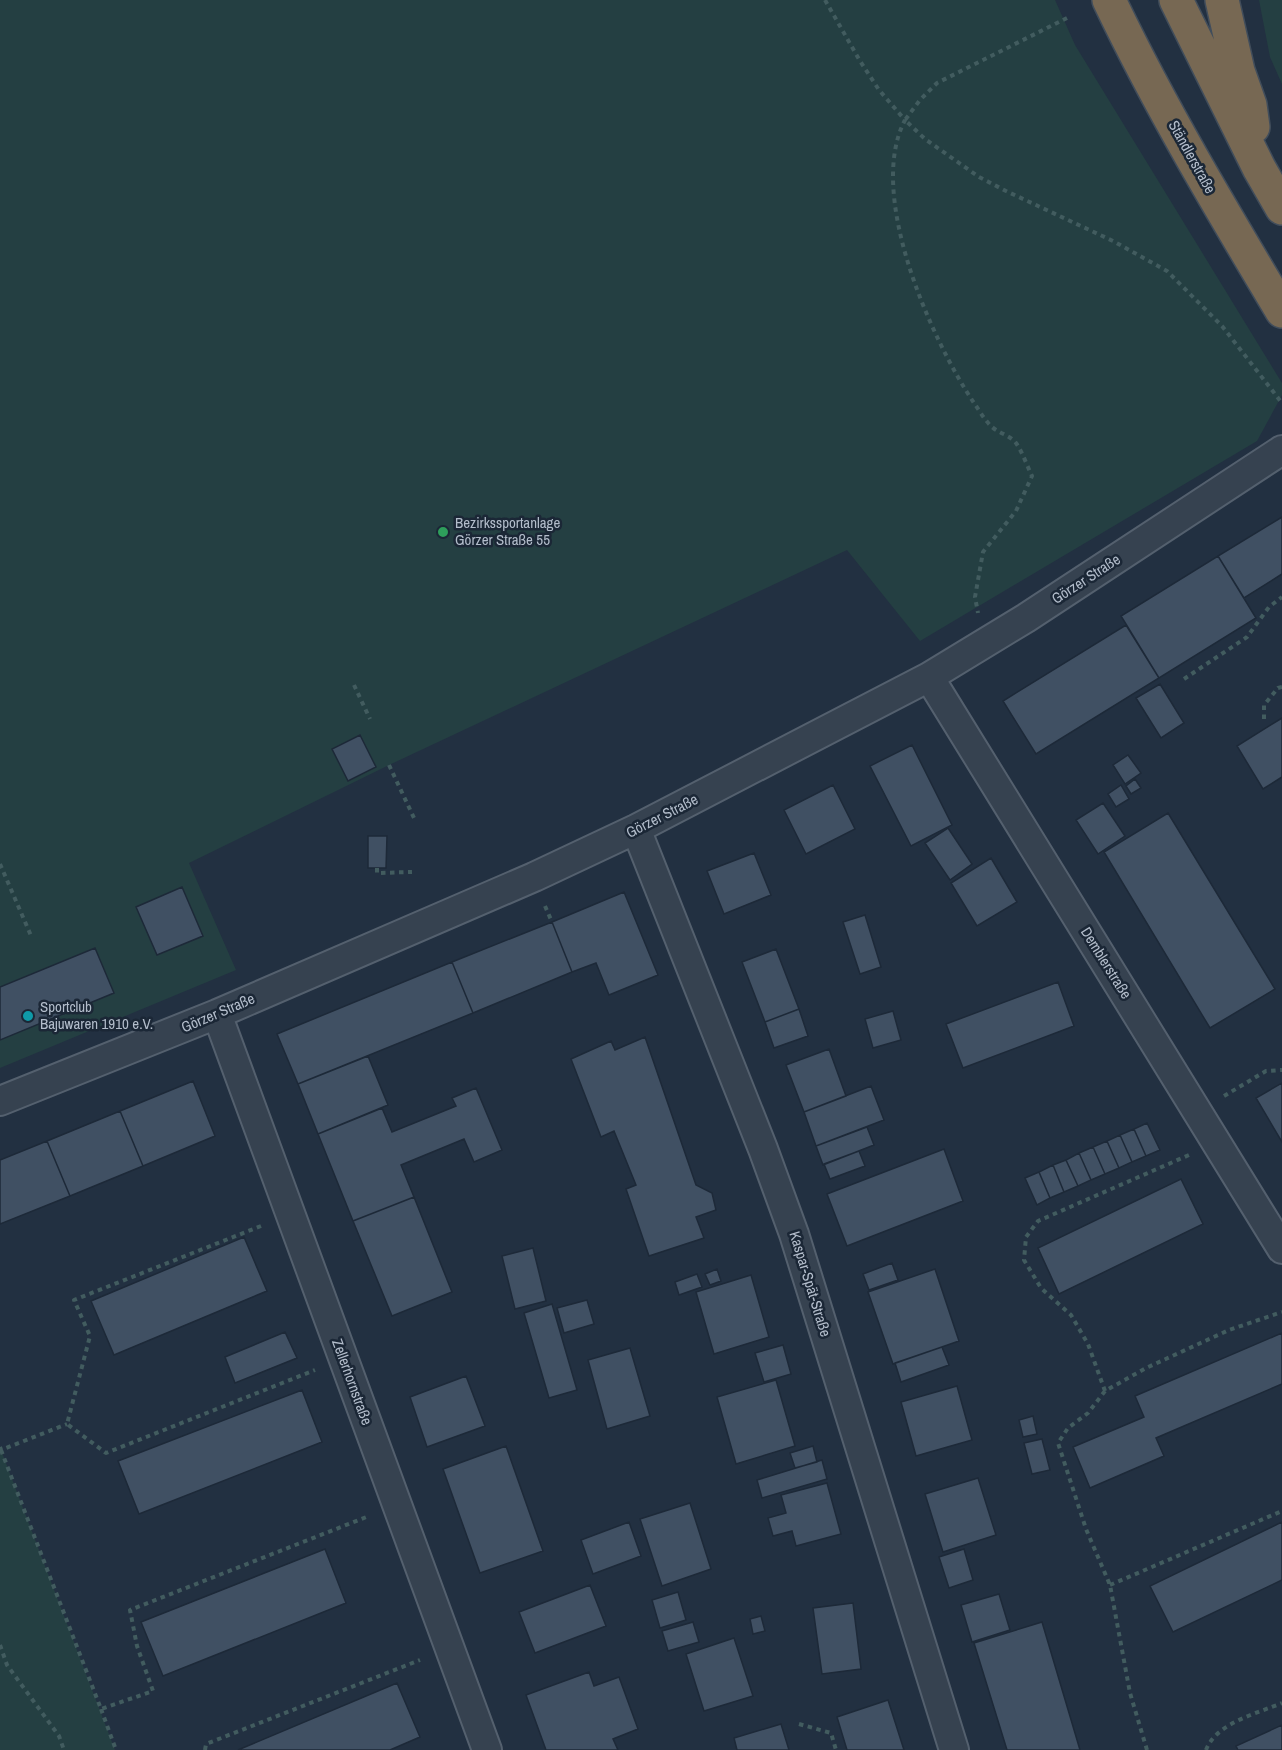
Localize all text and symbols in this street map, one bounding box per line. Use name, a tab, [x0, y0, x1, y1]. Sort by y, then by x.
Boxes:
street label: Ständlerstraße	[1164, 116, 1221, 197]
place label: Bezirkssportanlage Görzer Straße 55	[455, 512, 560, 550]
marker: Bezirkssportanlage Görzer Straße 55	[436, 525, 450, 539]
street label: Görzer Straße	[1047, 548, 1124, 609]
street label: Görzer Straße	[622, 788, 701, 843]
street label: Demblerstraße	[1076, 923, 1137, 1003]
street label: Görzer Straße	[178, 988, 258, 1037]
place label: Sportclub Bajuwaren 1910 e.V.	[40, 996, 153, 1034]
marker: Sportclub Bajuwaren 1910 e.V.	[21, 1009, 35, 1023]
street label: Kaspar-Spät-Straße	[784, 1228, 837, 1339]
street label: Zellerhornstraße	[327, 1336, 378, 1428]

